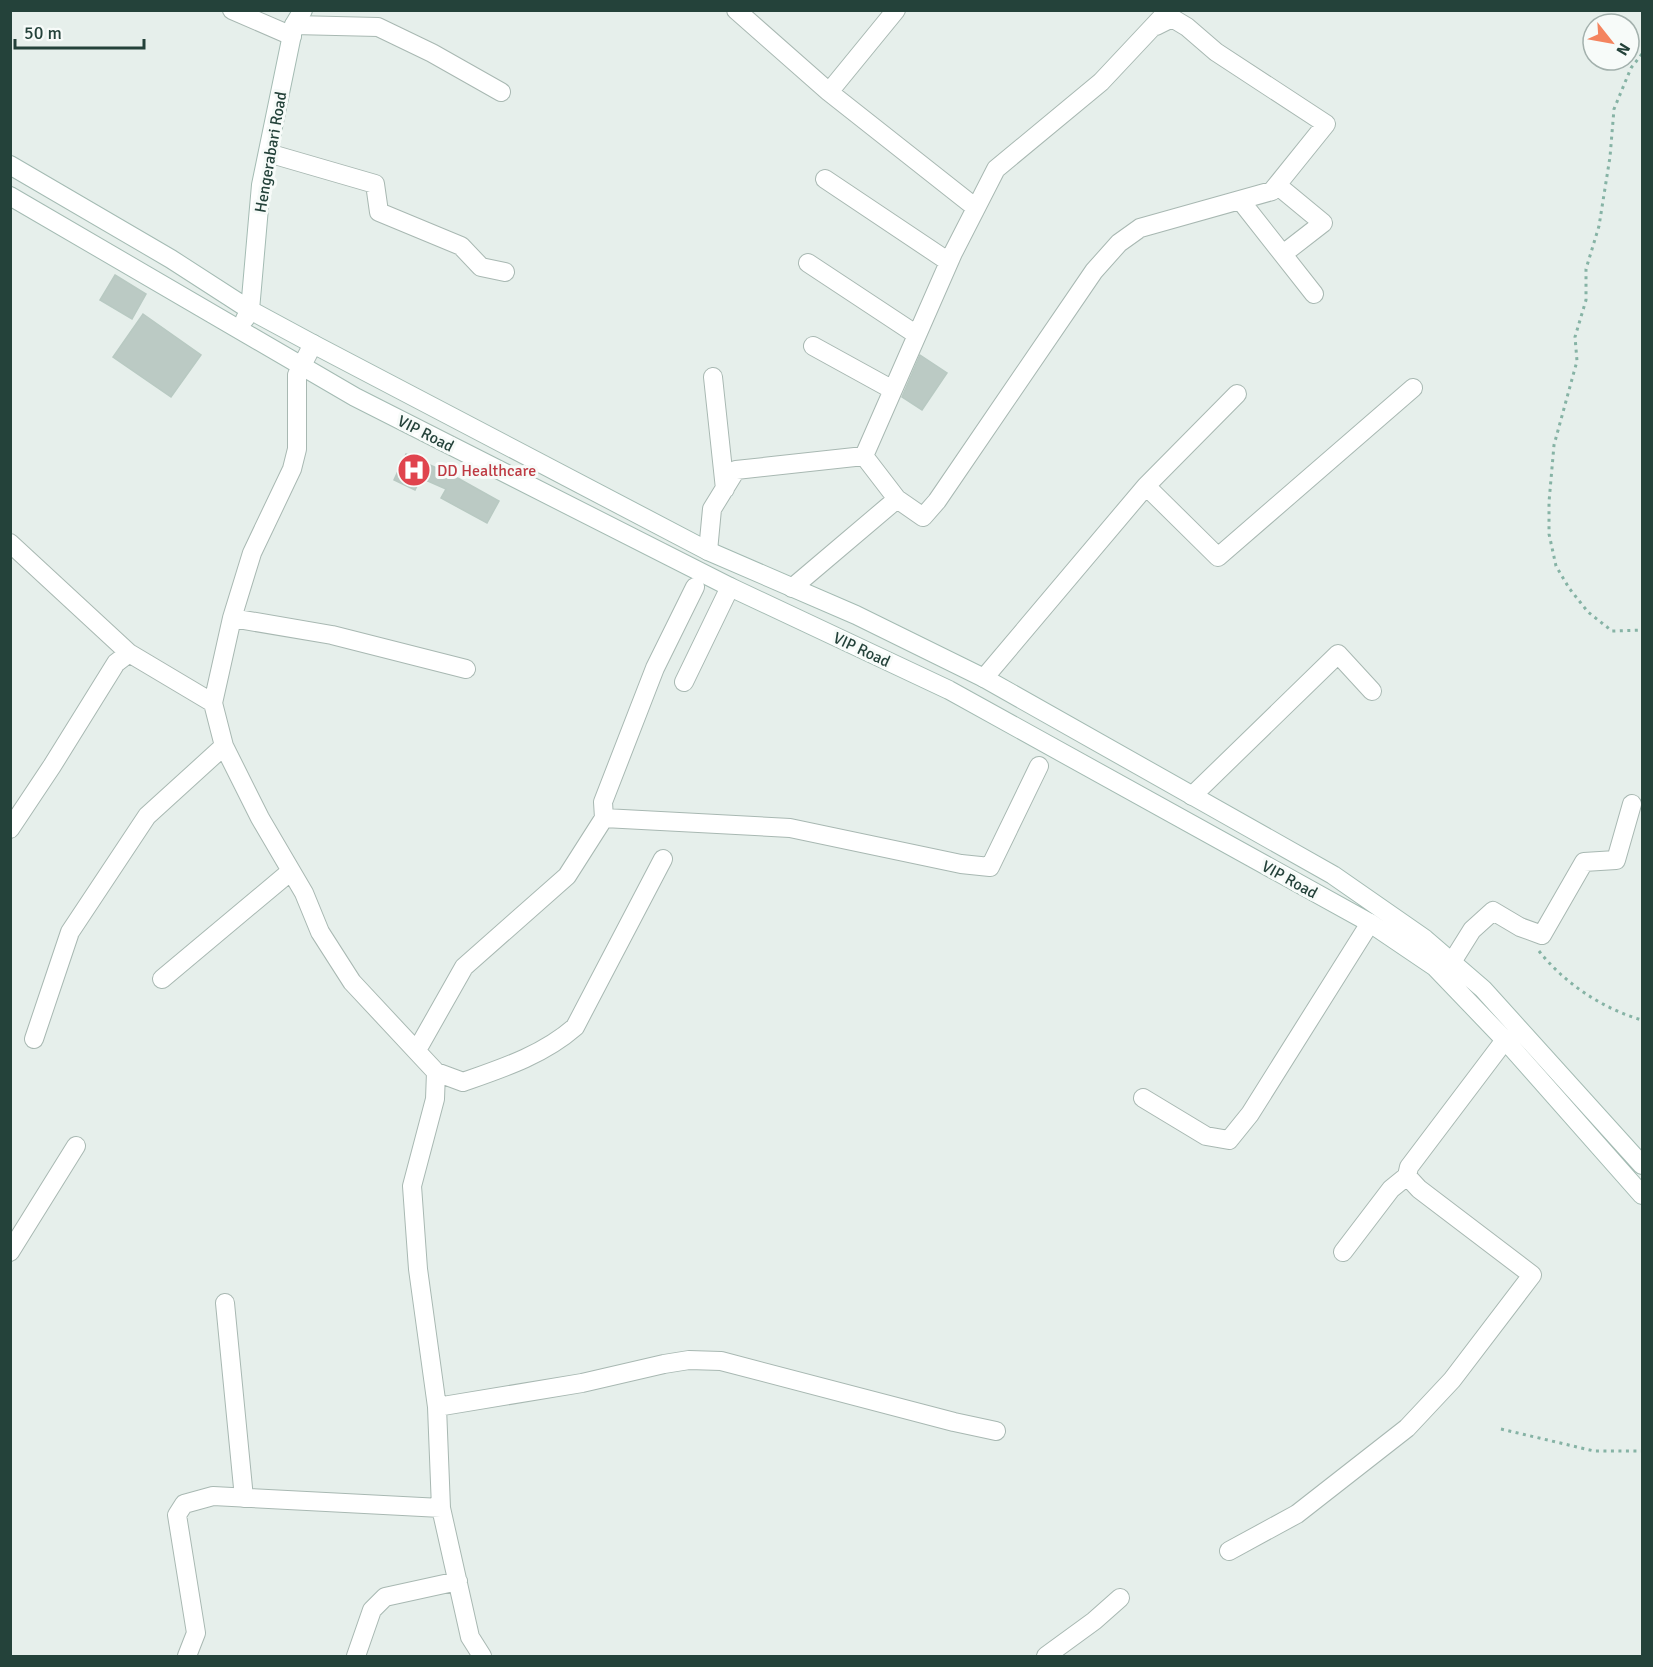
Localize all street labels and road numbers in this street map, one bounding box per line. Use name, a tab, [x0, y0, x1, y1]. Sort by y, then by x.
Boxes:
street label: Hengerabari Road	[250, 90, 291, 214]
street label: VIP Road	[394, 411, 457, 457]
street label: VIP Road	[830, 628, 893, 672]
street label: VIP Road	[1258, 856, 1321, 903]

